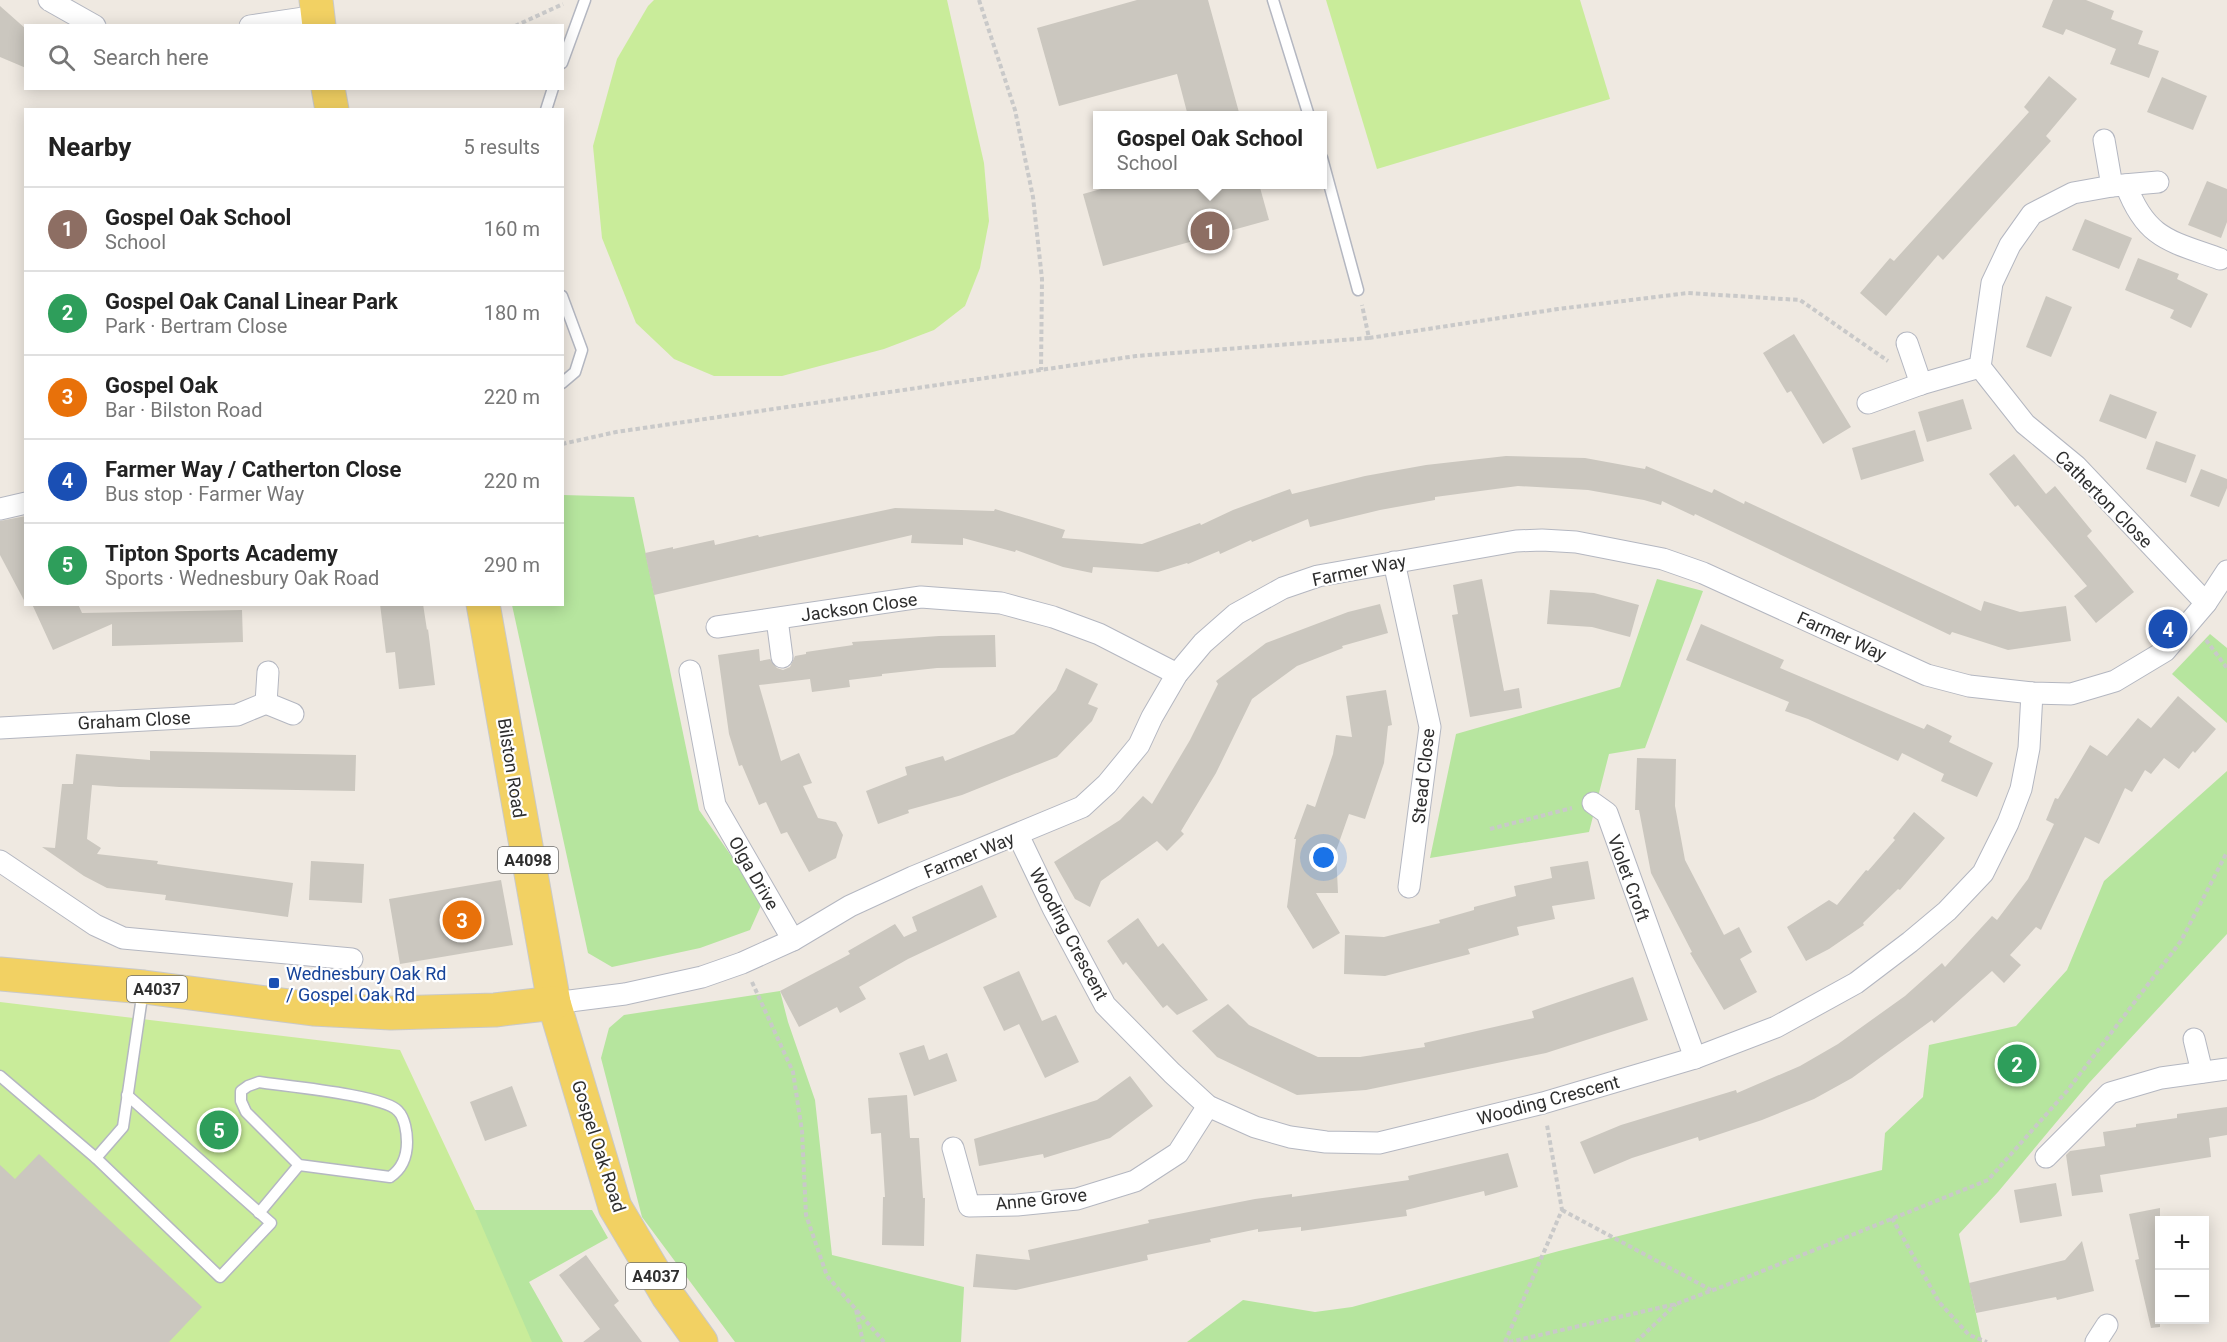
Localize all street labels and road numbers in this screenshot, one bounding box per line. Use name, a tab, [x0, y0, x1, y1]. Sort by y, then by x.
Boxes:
street label: Catherton Close	[2051, 446, 2157, 552]
street label: Farmer Way	[1310, 550, 1408, 590]
street label: Jackson Close	[799, 588, 919, 626]
street label: Farmer Way	[1794, 607, 1890, 665]
street label: Graham Close	[77, 707, 191, 733]
street label: Bilston Road	[494, 717, 530, 819]
street label: Stead Close	[1408, 727, 1438, 825]
street label: Farmer Way	[921, 827, 1018, 883]
street label: Olga Drive	[725, 832, 783, 914]
street label: Violet Croft	[1604, 832, 1654, 924]
road number: A4098	[498, 847, 558, 873]
street label: Wooding Crescent	[1025, 864, 1113, 1004]
road number: A4037	[127, 976, 187, 1002]
street label: Wooding Crescent	[1474, 1071, 1622, 1129]
street label: Gospel Oak Road	[568, 1077, 630, 1215]
street label: Anne Grove	[994, 1184, 1088, 1214]
road number: A4037	[626, 1263, 686, 1289]

